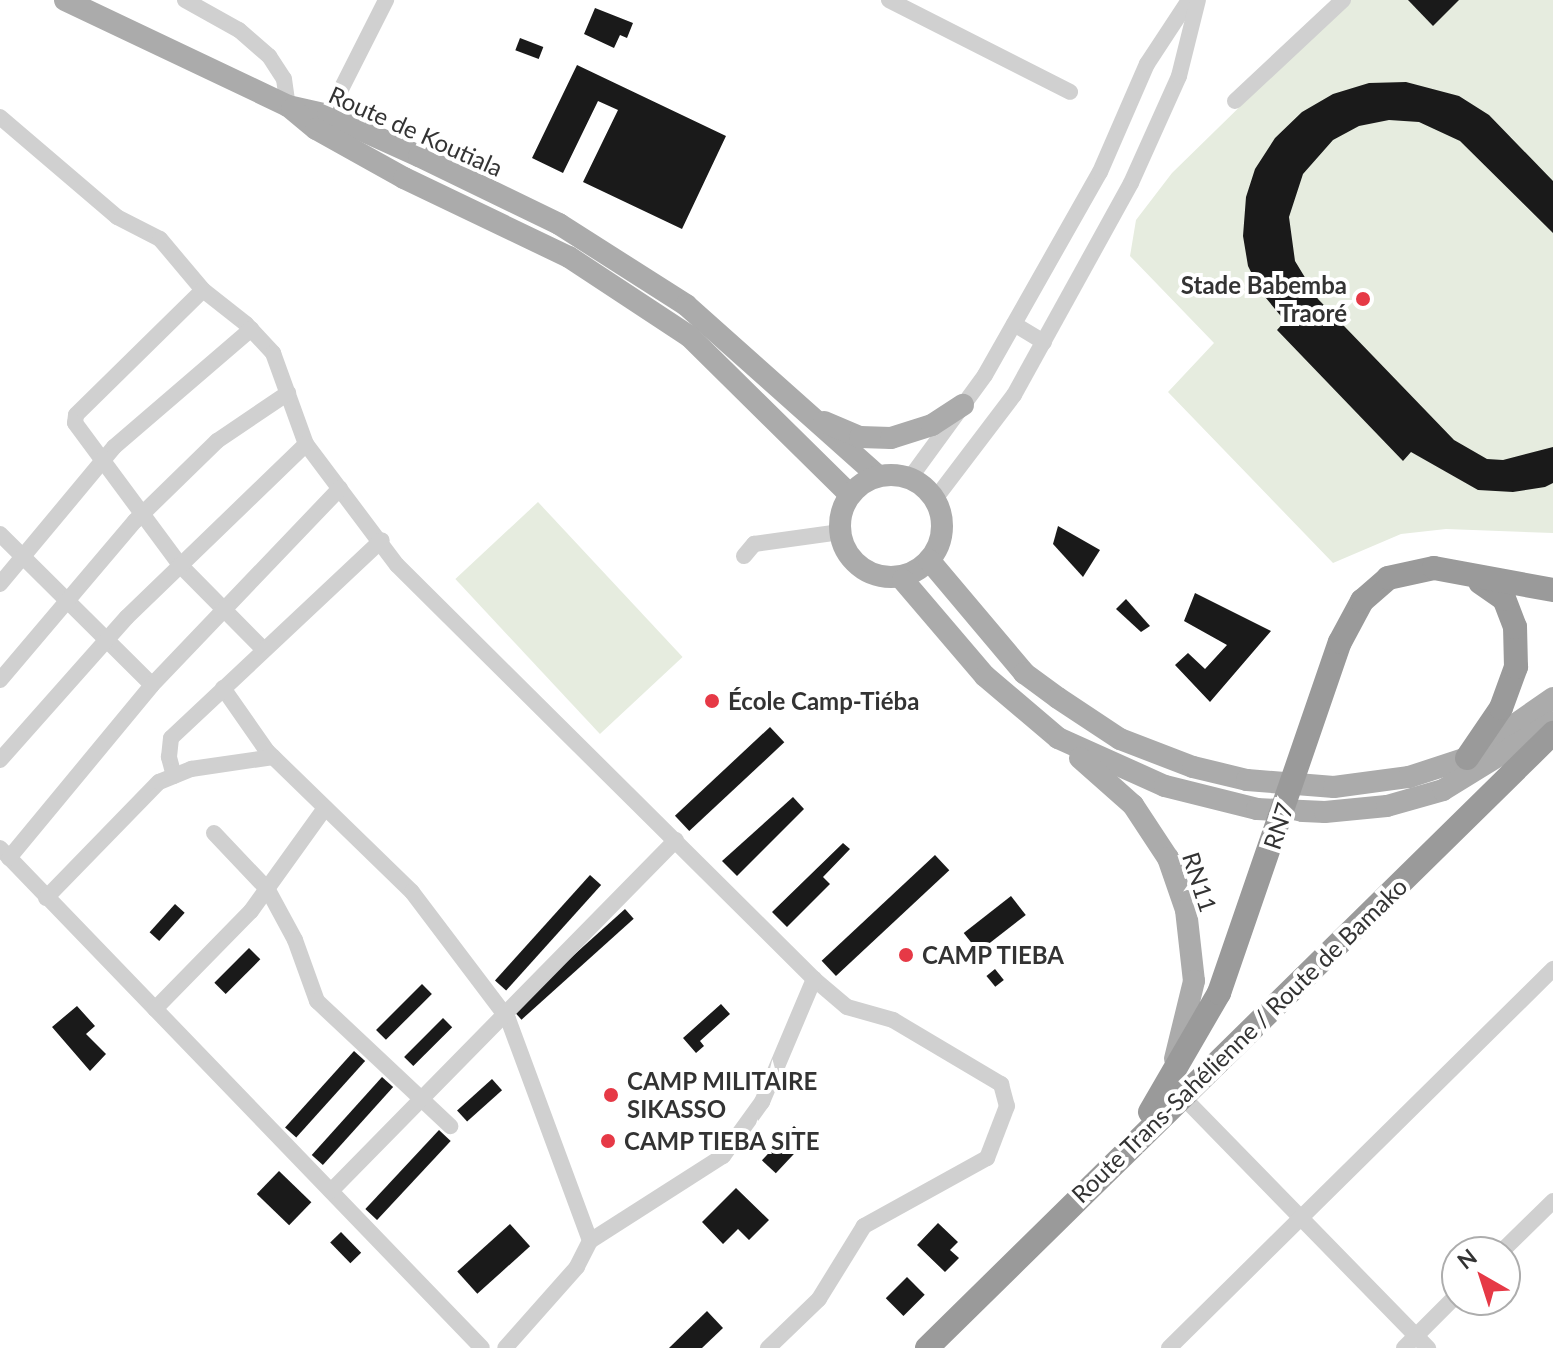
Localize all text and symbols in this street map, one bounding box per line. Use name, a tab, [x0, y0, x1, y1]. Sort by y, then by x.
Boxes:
street label: Route de Koutiala	[325, 80, 507, 182]
place label: Stade Babemba Traoré	[1181, 271, 1347, 327]
marker: Stade Babemba Traoré	[1354, 290, 1372, 308]
place label: École Camp-Tiéba	[728, 687, 919, 715]
marker: École Camp-Tiéba	[703, 692, 721, 710]
street label: RN7	[1257, 799, 1299, 853]
street label: RN11	[1177, 848, 1223, 916]
street label: Route Trans-Sahélienne / Route de Bamako	[1065, 871, 1413, 1209]
place label: CAMP TIEBA	[922, 941, 1065, 969]
marker: CAMP TIEBA	[897, 946, 915, 964]
place label: CAMP MILITAIRE SIKASSO	[627, 1067, 818, 1123]
marker: CAMP MILITAIRE SIKASSO	[602, 1086, 620, 1104]
place label: CAMP TIEBA SITE	[624, 1127, 822, 1155]
marker: CAMP TIEBA SITE	[599, 1132, 617, 1150]
north arrow	[1441, 1236, 1521, 1316]
text: N	[1452, 1243, 1482, 1274]

